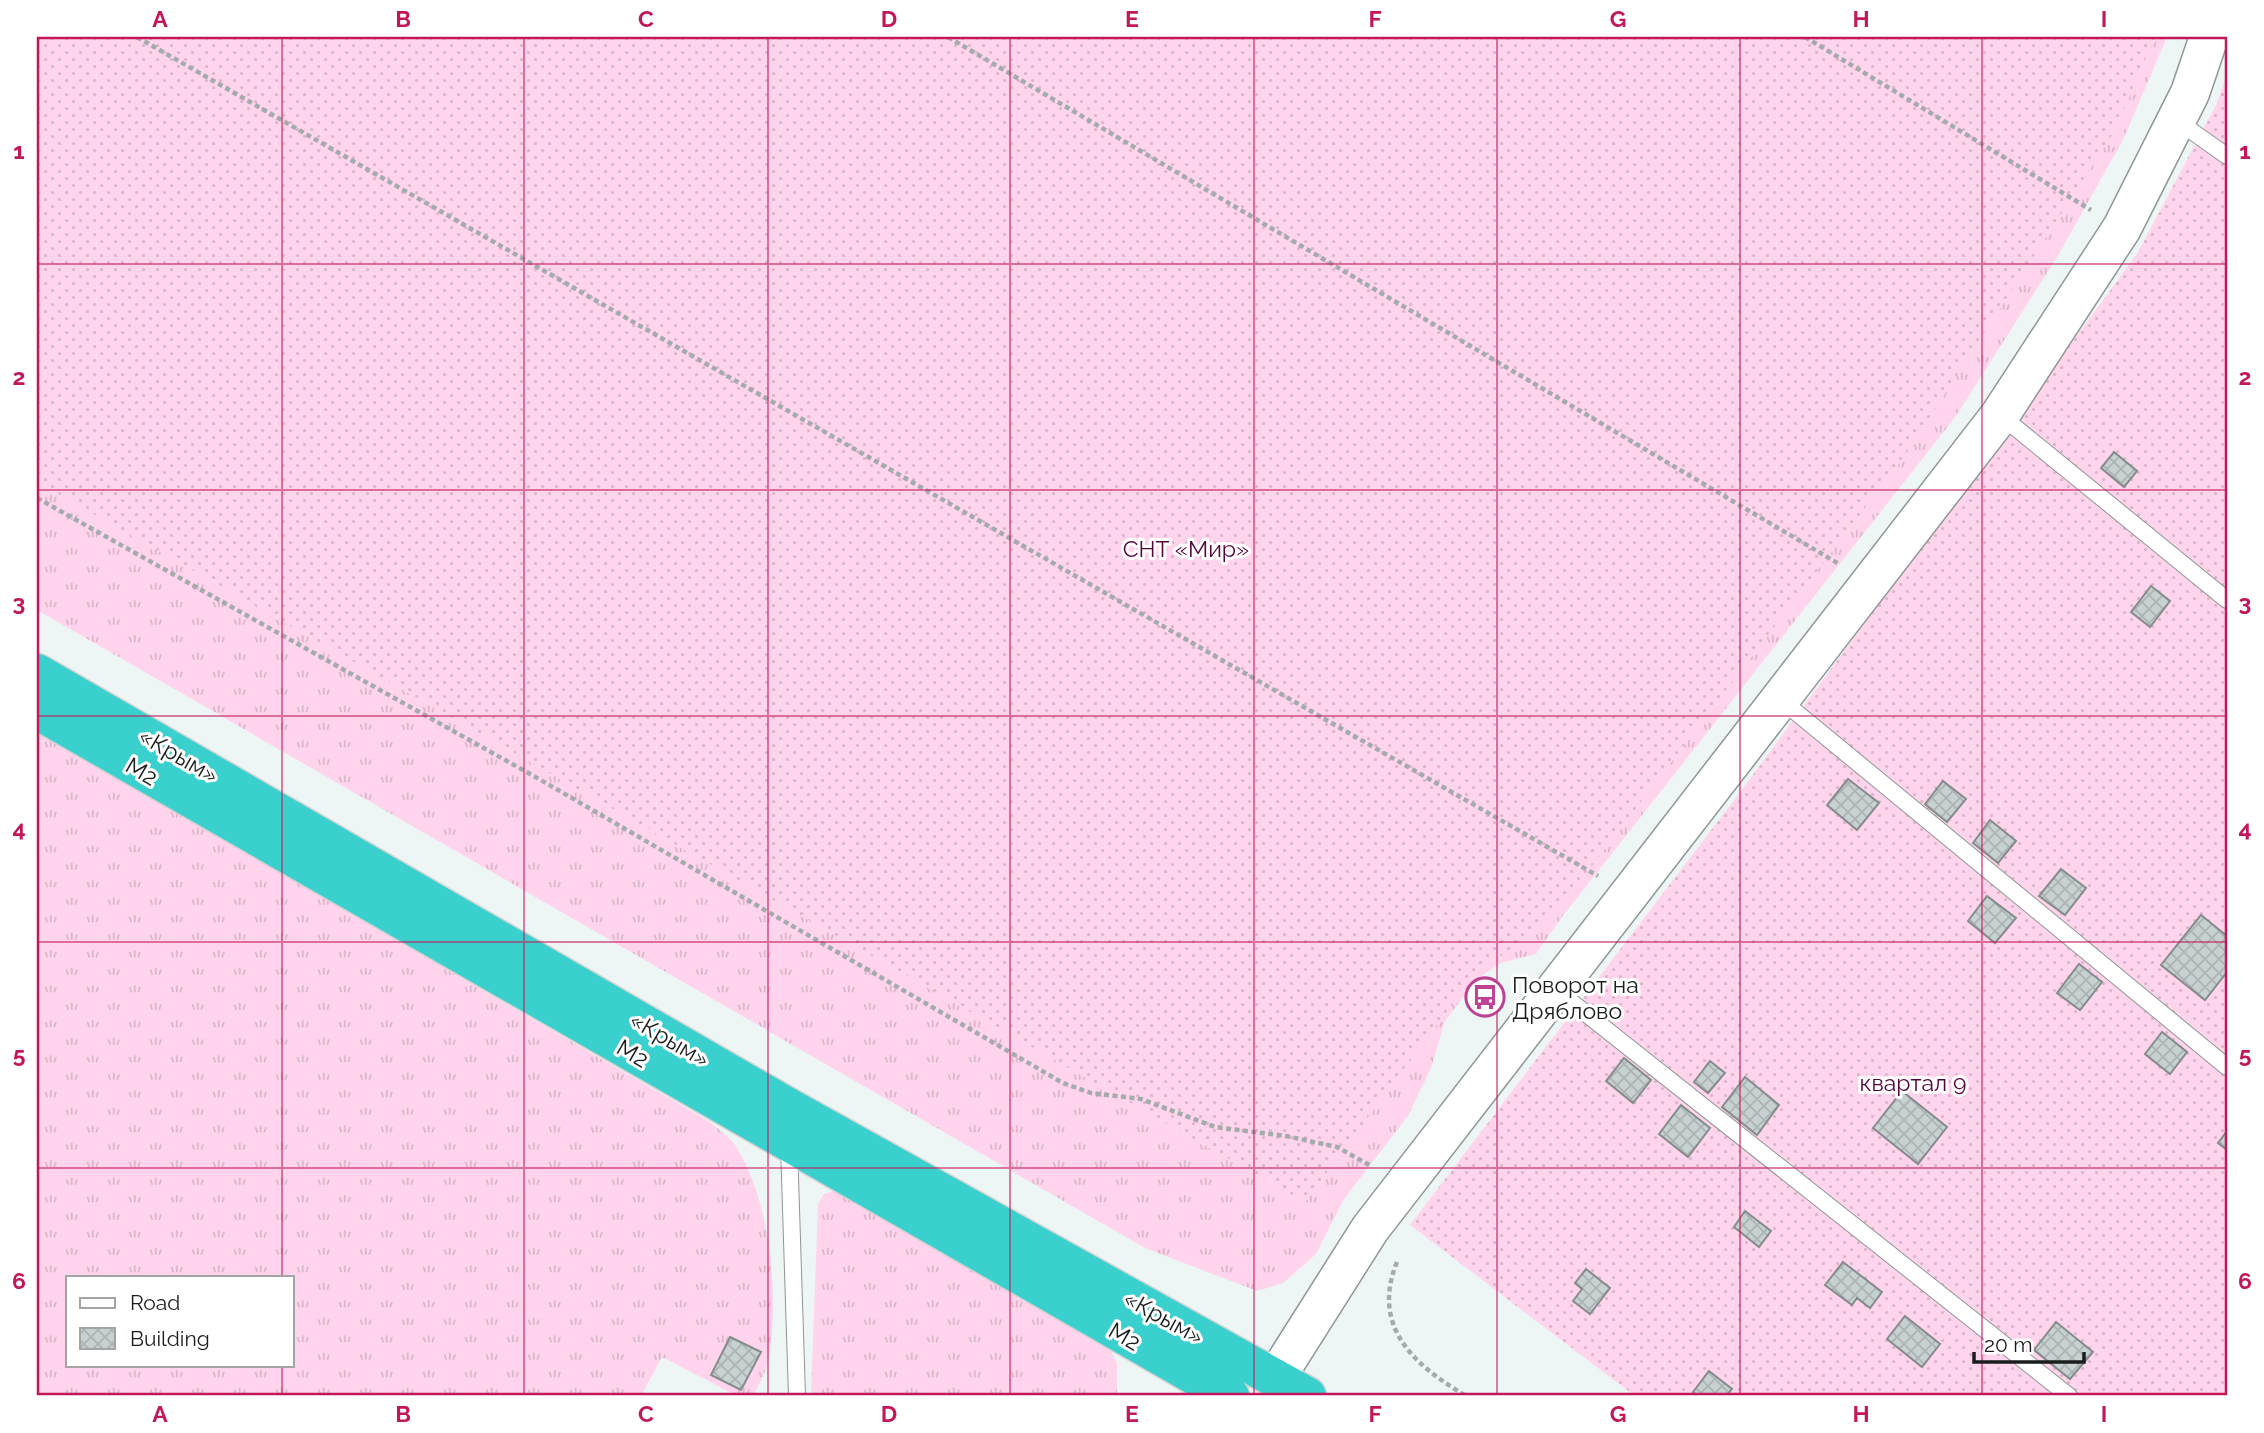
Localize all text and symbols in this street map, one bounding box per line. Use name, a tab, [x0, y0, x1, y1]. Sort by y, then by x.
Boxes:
text: A	[152, 5, 168, 32]
text: B	[395, 5, 411, 32]
text: C	[638, 5, 654, 32]
text: D	[881, 5, 897, 32]
text: E	[1125, 5, 1139, 32]
text: F	[1368, 5, 1382, 32]
text: G	[1610, 5, 1626, 32]
text: H	[1852, 5, 1870, 32]
text: I	[2101, 5, 2107, 32]
text: 1	[13, 137, 25, 164]
text: 1	[2239, 137, 2251, 164]
text: 2	[13, 363, 25, 390]
text: 2	[2239, 363, 2251, 390]
park label: СНТ «Мир»	[1123, 535, 1249, 562]
text: 3	[13, 589, 25, 616]
text: 3	[2239, 589, 2251, 616]
street label: «Крым»	[135, 722, 223, 788]
street label: М2	[121, 751, 163, 791]
text: 4	[12, 815, 26, 842]
text: 4	[2238, 815, 2252, 842]
place label: Поворот на Дряблово	[1512, 971, 1639, 1024]
bus stop icon: Поворот на Дряблово	[1464, 976, 1506, 1018]
street label: «Крым»	[626, 1006, 714, 1072]
street label: М2	[612, 1033, 654, 1073]
text: 5	[13, 1041, 26, 1068]
text: 5	[2239, 1041, 2252, 1068]
park label: квартал 9	[1860, 1069, 1966, 1096]
text: 6	[12, 1267, 26, 1294]
text: 6	[2238, 1267, 2252, 1294]
legend	[66, 1276, 294, 1366]
street label: «Крым»	[1119, 1284, 1209, 1350]
text: Road	[130, 1290, 180, 1315]
street label: М2	[1104, 1316, 1146, 1356]
scale bar	[1974, 1321, 2084, 1365]
text: Building	[130, 1326, 210, 1351]
text: 20 m	[1984, 1332, 2032, 1357]
text: A	[152, 1400, 168, 1427]
text: B	[395, 1400, 411, 1427]
text: C	[638, 1400, 654, 1427]
text: D	[881, 1400, 897, 1427]
text: E	[1125, 1400, 1139, 1427]
text: F	[1368, 1400, 1382, 1427]
text: G	[1610, 1400, 1626, 1427]
text: H	[1852, 1400, 1870, 1427]
text: I	[2101, 1400, 2107, 1427]

